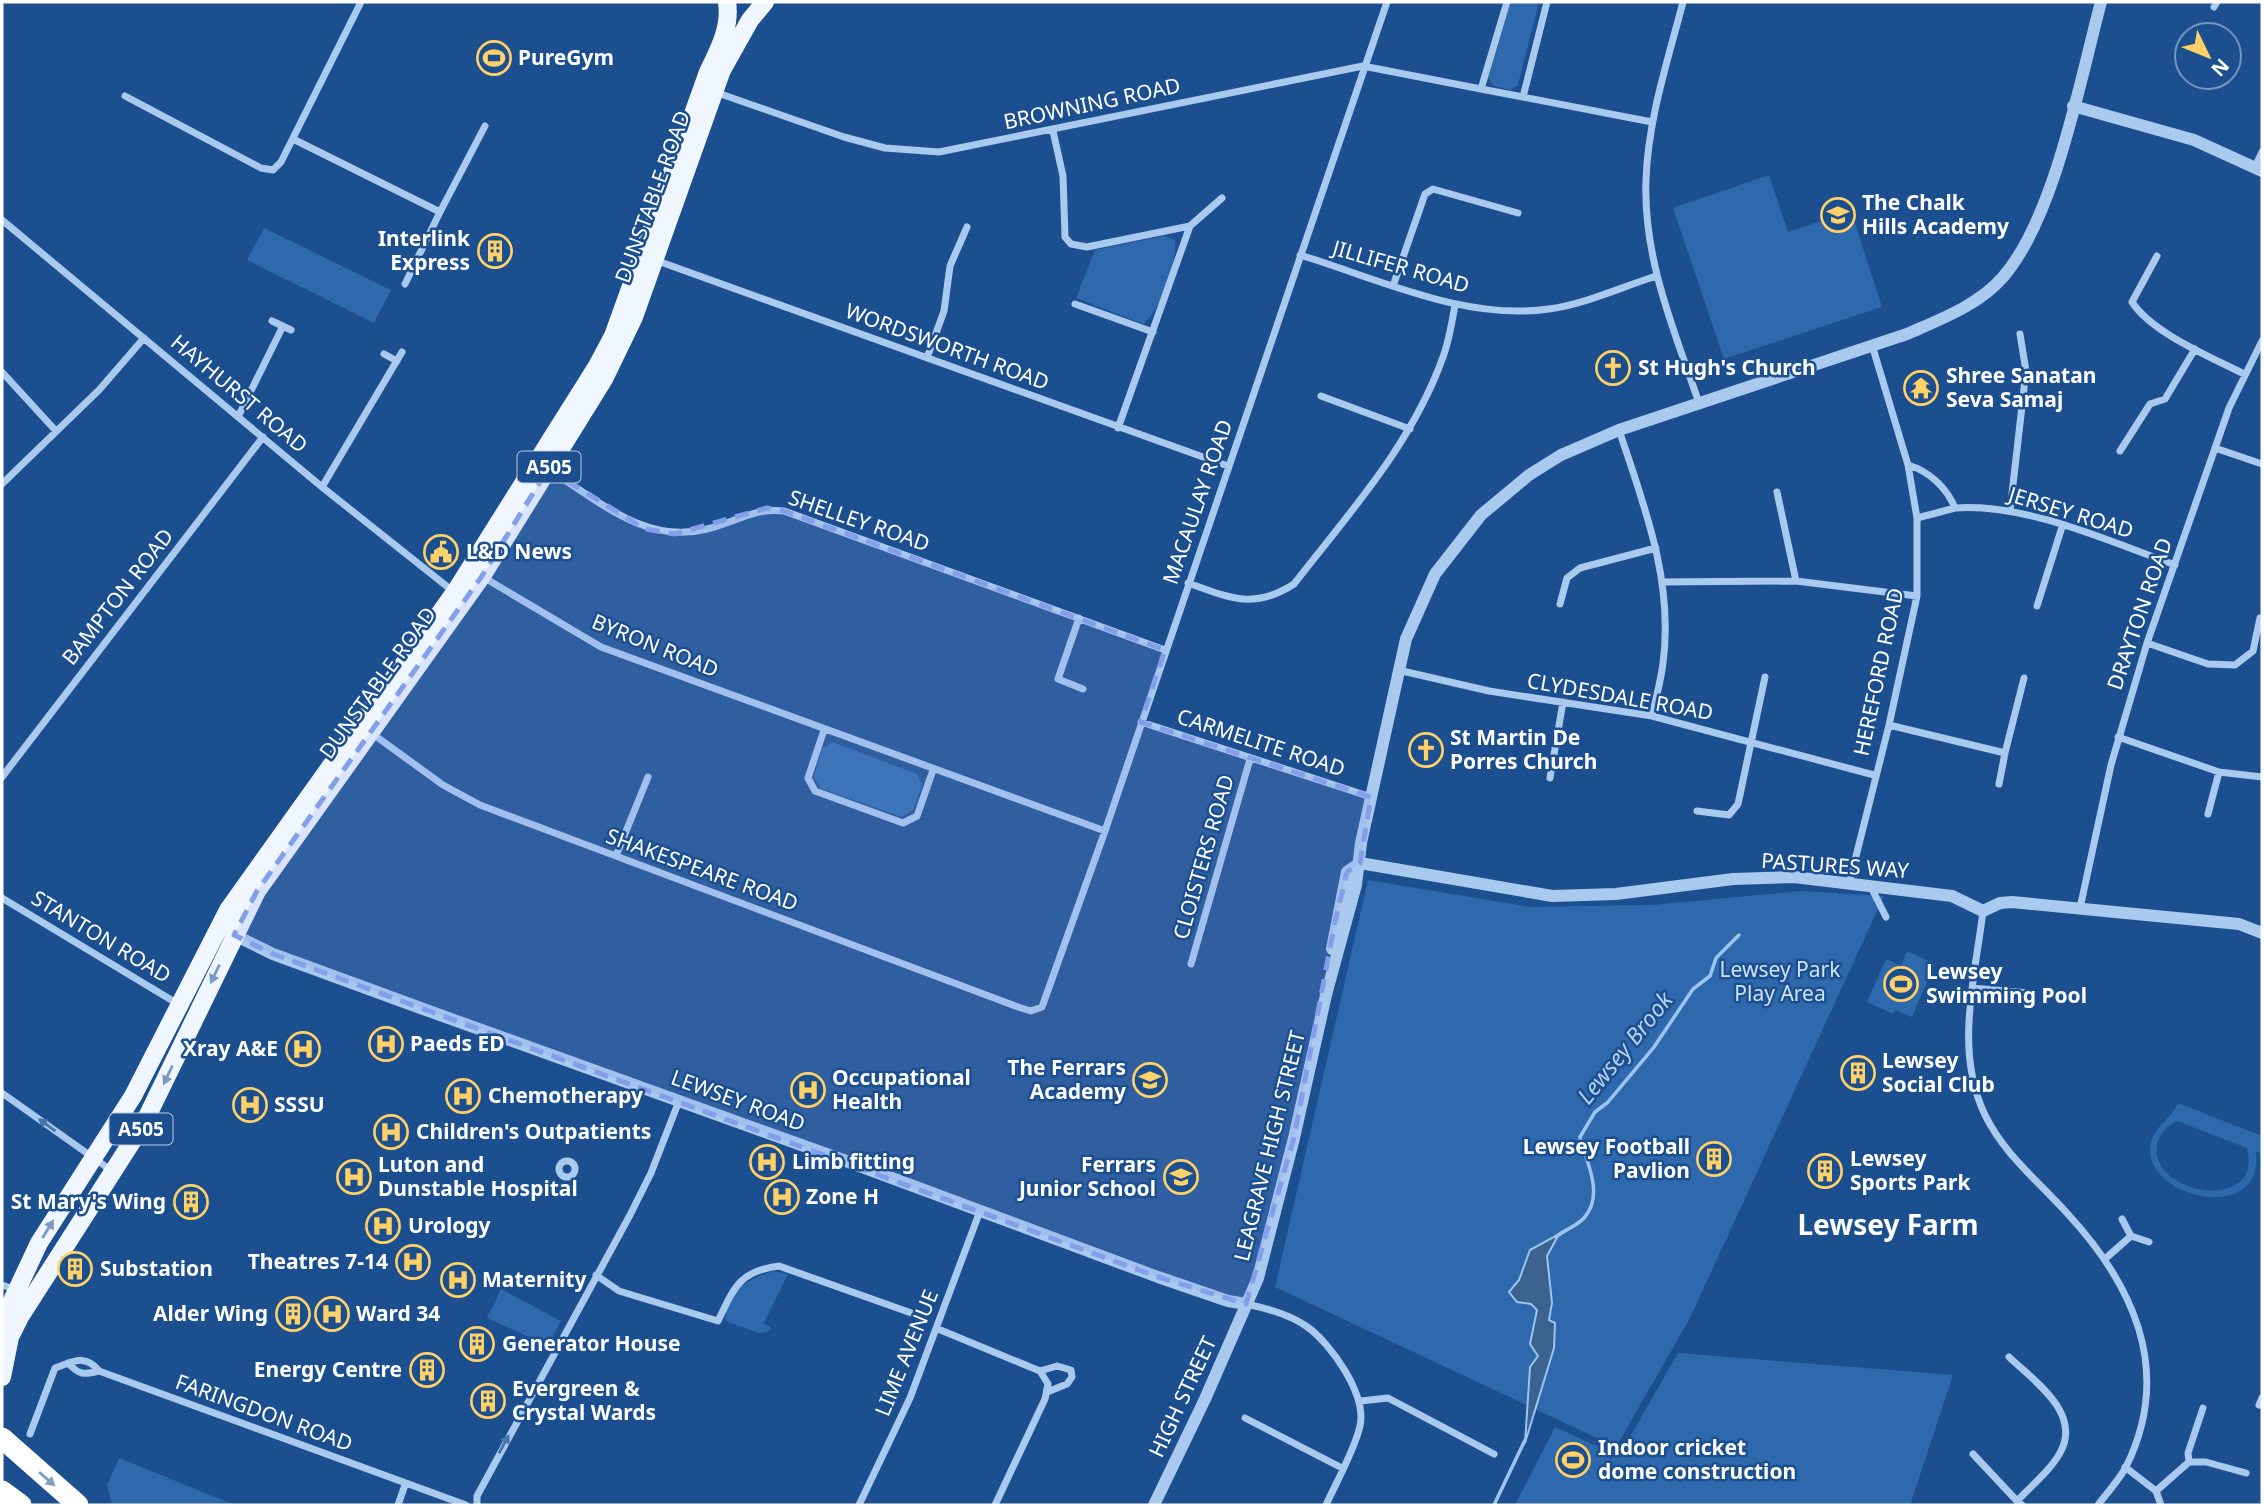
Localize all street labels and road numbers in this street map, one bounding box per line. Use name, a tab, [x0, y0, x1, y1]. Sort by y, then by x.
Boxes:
street label: BROWNING ROAD	[1001, 71, 1183, 135]
street label: DUNSTABLE ROAD	[608, 107, 696, 287]
street label: JILLIFER ROAD	[1328, 233, 1473, 299]
street label: WORDSWORTH ROAD	[842, 296, 1053, 396]
street label: HAYHURST ROAD	[166, 328, 314, 459]
street label: MACAULAY ROAD	[1156, 416, 1238, 588]
road number: A505	[518, 452, 580, 482]
street label: JERSEY ROAD	[2004, 479, 2137, 544]
street label: SHELLEY ROAD	[785, 483, 934, 557]
street label: BAMPTON ROAD	[55, 522, 179, 670]
street label: DRAYTON ROAD	[2100, 534, 2178, 694]
street label: HEREFORD ROAD	[1847, 585, 1909, 758]
street label: DUNSTABLE ROAD	[313, 601, 442, 764]
street label: BYRON ROAD	[588, 607, 723, 683]
street label: CLYDESDALE ROAD	[1525, 666, 1715, 726]
street label: CARMELITE ROAD	[1174, 702, 1349, 782]
street label: CLOISTERS ROAD	[1166, 771, 1240, 942]
street label: SHAKESPEARE ROAD	[602, 821, 802, 917]
street label: PASTURES WAY	[1760, 846, 1910, 884]
street label: STANTON ROAD	[27, 883, 176, 989]
street label: LEAGRAVE HIGH STREET	[1227, 1027, 1311, 1264]
street label: LEWSEY ROAD	[668, 1063, 809, 1137]
road number: A505	[110, 1114, 172, 1144]
street label: LIME AVENUE	[868, 1285, 944, 1420]
street label: HIGH STREET	[1142, 1331, 1222, 1462]
street label: FARINGDON ROAD	[172, 1367, 357, 1457]

